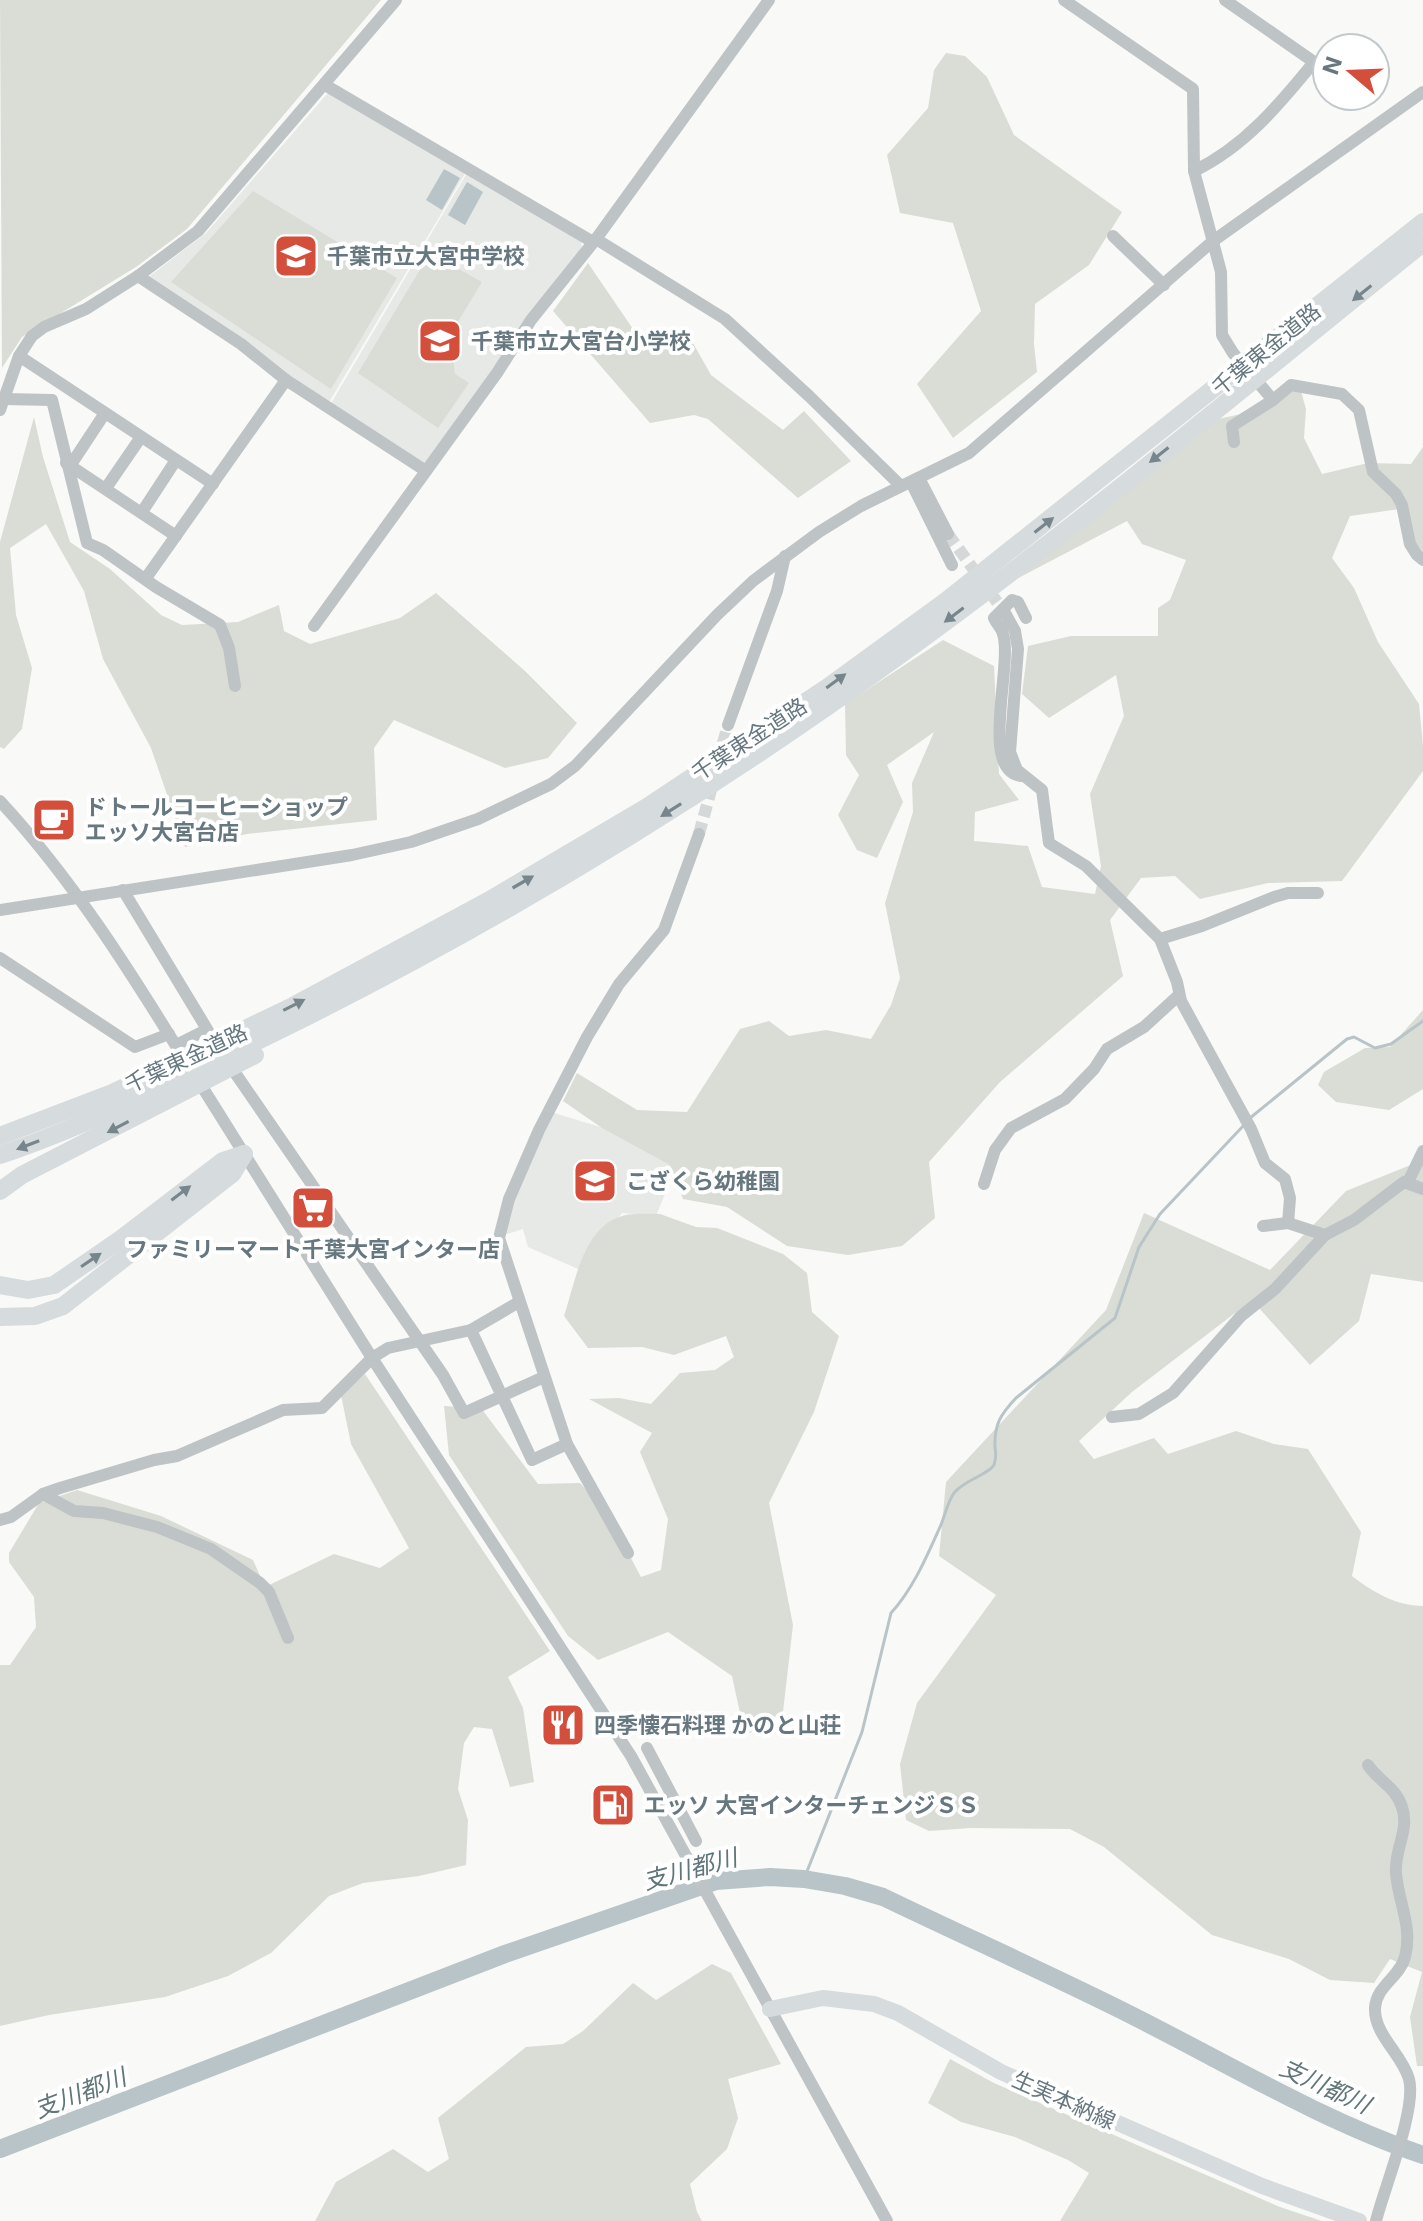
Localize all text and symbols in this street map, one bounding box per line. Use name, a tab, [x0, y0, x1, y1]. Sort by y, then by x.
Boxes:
north arrow	[1311, 32, 1391, 112]
text: N	[1317, 53, 1347, 78]
school or university icon: 千葉市立大宮中学校	[272, 232, 320, 280]
place label: 千葉市立大宮中学校	[327, 243, 525, 269]
one-way arrow	[1352, 284, 1372, 300]
street label: 千葉東金道路	[1207, 297, 1325, 401]
school or university icon: 千葉市立大宮台小学校	[416, 317, 464, 365]
place label: 千葉市立大宮台小学校	[471, 328, 691, 354]
one-way arrow	[1149, 446, 1169, 462]
one-way arrow	[1034, 518, 1054, 534]
one-way arrow	[944, 607, 965, 622]
one-way arrow	[826, 674, 846, 690]
street label: 千葉東金道路	[687, 692, 811, 786]
place label: ドトールコーヒーショップ エッソ大宮台店	[85, 794, 348, 845]
cafe icon: ドトールコーヒーショップ エッソ大宮台店	[30, 796, 78, 844]
one-way arrow	[660, 803, 682, 817]
one-way arrow	[512, 875, 534, 889]
one-way arrow	[283, 999, 306, 1012]
street label: 千葉東金道路	[121, 1018, 251, 1098]
one-way arrow	[106, 1121, 129, 1134]
one-way arrow	[16, 1139, 40, 1152]
school or university icon: こざくら幼稚園	[571, 1157, 619, 1205]
place label: こざくら幼稚園	[626, 1168, 780, 1194]
supermarket icon: ファミリーマート千葉大宮インター店	[289, 1184, 337, 1232]
one-way arrow	[171, 1186, 191, 1202]
place label: ファミリーマート千葉大宮インター店	[126, 1236, 500, 1262]
one-way arrow	[81, 1253, 102, 1268]
restaurant icon: 四季懐石料理 かのと山荘	[539, 1701, 587, 1749]
place label: 四季懐石料理 かのと山荘	[594, 1712, 841, 1738]
fuel station icon: エッソ 大宮インターチェンジＳＳ	[589, 1781, 637, 1829]
place label: エッソ 大宮インターチェンジＳＳ	[644, 1792, 979, 1818]
water label: 支川都川	[640, 1842, 743, 1895]
water label: 支川都川	[1275, 2053, 1377, 2121]
water label: 支川都川	[30, 2061, 133, 2124]
street label: 生実本納線	[1008, 2066, 1120, 2134]

